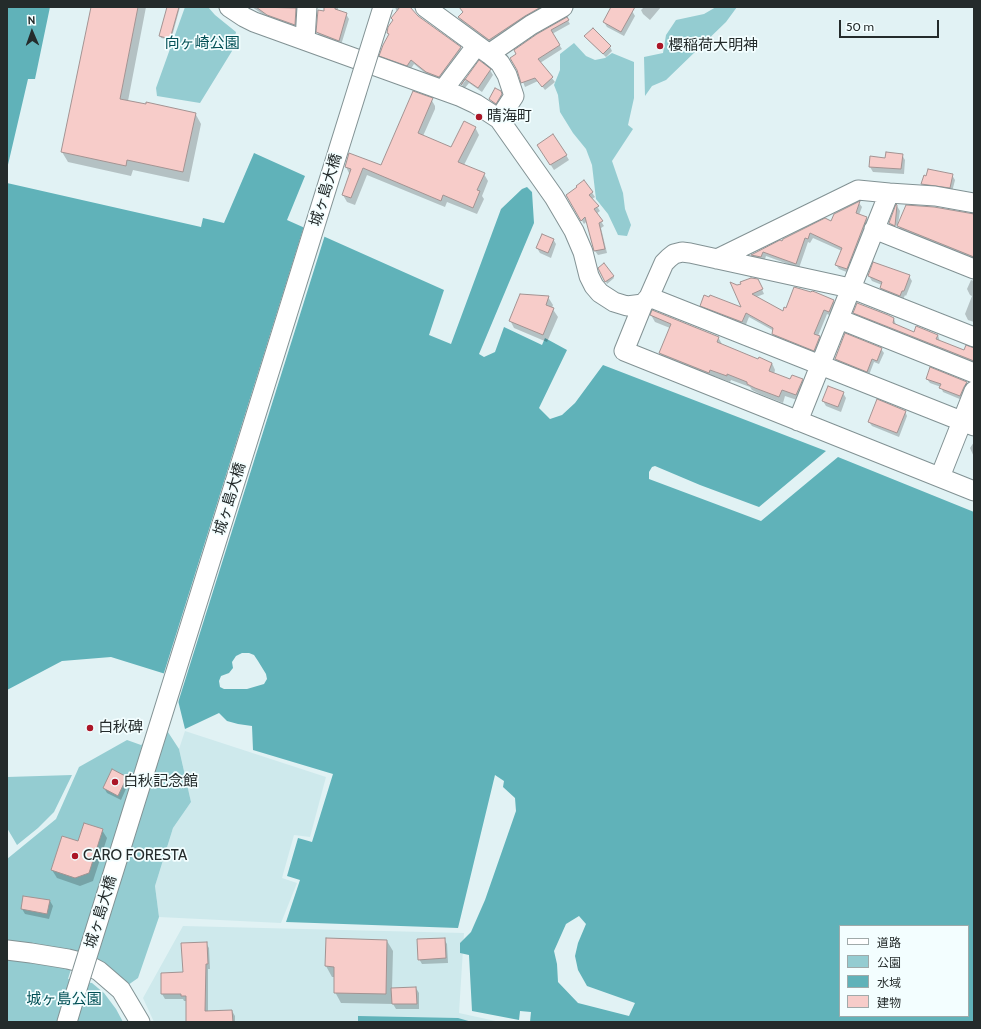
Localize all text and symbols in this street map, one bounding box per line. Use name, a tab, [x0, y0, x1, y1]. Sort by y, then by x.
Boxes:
north arrow	[12, 12, 52, 52]
scale bar	[841, 12, 941, 38]
text: N	[27, 13, 36, 27]
text: 50 m	[846, 19, 874, 34]
park label: 向ヶ崎公園	[165, 35, 239, 53]
place label: 櫻稲荷大明神	[668, 37, 758, 55]
marker: 櫻稲荷大明神	[655, 41, 665, 51]
place label: 晴海町	[487, 108, 532, 126]
marker: 晴海町	[474, 112, 484, 122]
street label: 城ヶ島大橋	[306, 152, 346, 228]
street label: 城ヶ島大橋	[210, 461, 250, 537]
place label: 白秋碑	[98, 719, 143, 737]
marker: 白秋碑	[85, 723, 95, 733]
place label: 白秋記念館	[123, 773, 198, 791]
marker: 白秋記念館	[110, 777, 120, 787]
place label: CARO FORESTA	[83, 847, 187, 865]
marker: CARO FORESTA	[70, 851, 80, 861]
street label: 城ヶ島大橋	[81, 874, 121, 950]
legend	[839, 925, 969, 1017]
text: 道路	[877, 935, 901, 950]
text: 公園	[877, 955, 901, 970]
text: 水域	[877, 975, 901, 990]
park label: 城ヶ島公園	[27, 991, 101, 1009]
text: 建物	[877, 995, 901, 1010]

